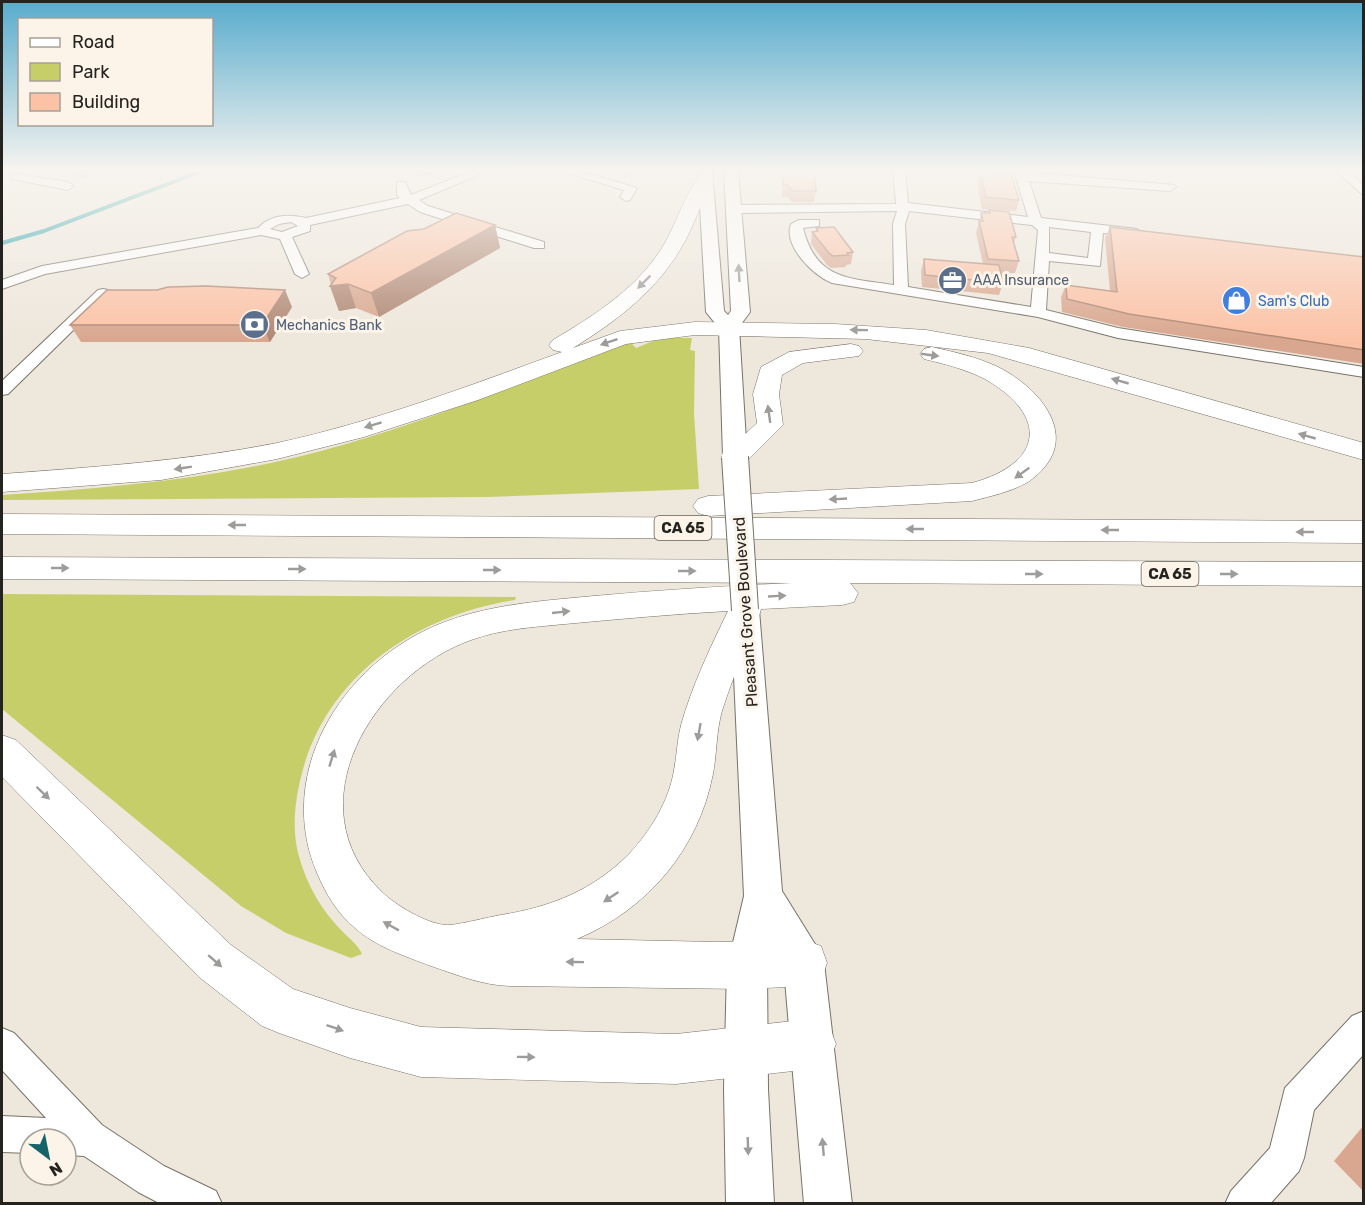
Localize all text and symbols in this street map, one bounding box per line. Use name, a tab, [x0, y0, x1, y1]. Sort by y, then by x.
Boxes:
legend	[18, 18, 213, 126]
text: Road	[72, 31, 115, 53]
text: Park	[72, 61, 110, 83]
text: Building	[72, 91, 140, 113]
one-way arrow	[734, 264, 743, 283]
office icon: AAA Insurance	[936, 264, 968, 296]
place label: AAA Insurance	[973, 272, 1069, 289]
one-way arrow	[638, 275, 652, 289]
shop icon: Sam's Club	[1221, 285, 1253, 317]
place label: Sam's Club	[1258, 293, 1329, 310]
bank icon: Mechanics Bank	[239, 309, 271, 341]
place label: Mechanics Bank	[276, 317, 383, 334]
one-way arrow	[849, 325, 868, 335]
one-way arrow	[600, 337, 618, 347]
one-way arrow	[921, 350, 940, 359]
one-way arrow	[1111, 376, 1129, 385]
one-way arrow	[764, 404, 773, 423]
one-way arrow	[364, 421, 382, 430]
one-way arrow	[1298, 431, 1316, 440]
one-way arrow	[173, 463, 192, 472]
one-way arrow	[1015, 467, 1031, 479]
one-way arrow	[829, 495, 848, 504]
road number: CA 65	[654, 516, 712, 540]
street label: Pleasant Grove Boulevard	[729, 516, 762, 708]
one-way arrow	[228, 520, 247, 530]
one-way arrow	[906, 524, 925, 534]
one-way arrow	[1101, 525, 1120, 535]
one-way arrow	[1296, 527, 1315, 536]
road number: CA 65	[1142, 562, 1198, 586]
one-way arrow	[50, 563, 69, 573]
one-way arrow	[287, 564, 306, 574]
one-way arrow	[482, 565, 501, 575]
one-way arrow	[677, 566, 696, 576]
one-way arrow	[1025, 569, 1044, 579]
one-way arrow	[1220, 569, 1239, 579]
one-way arrow	[767, 592, 786, 601]
one-way arrow	[552, 607, 571, 617]
one-way arrow	[694, 722, 703, 741]
one-way arrow	[328, 748, 337, 766]
one-way arrow	[36, 786, 51, 800]
one-way arrow	[603, 892, 619, 903]
one-way arrow	[382, 921, 399, 931]
one-way arrow	[208, 954, 223, 968]
one-way arrow	[566, 957, 585, 967]
one-way arrow	[326, 1023, 344, 1033]
one-way arrow	[517, 1052, 536, 1062]
north arrow	[18, 1127, 78, 1187]
one-way arrow	[743, 1137, 752, 1156]
one-way arrow	[818, 1137, 828, 1156]
text: N	[46, 1158, 66, 1180]

